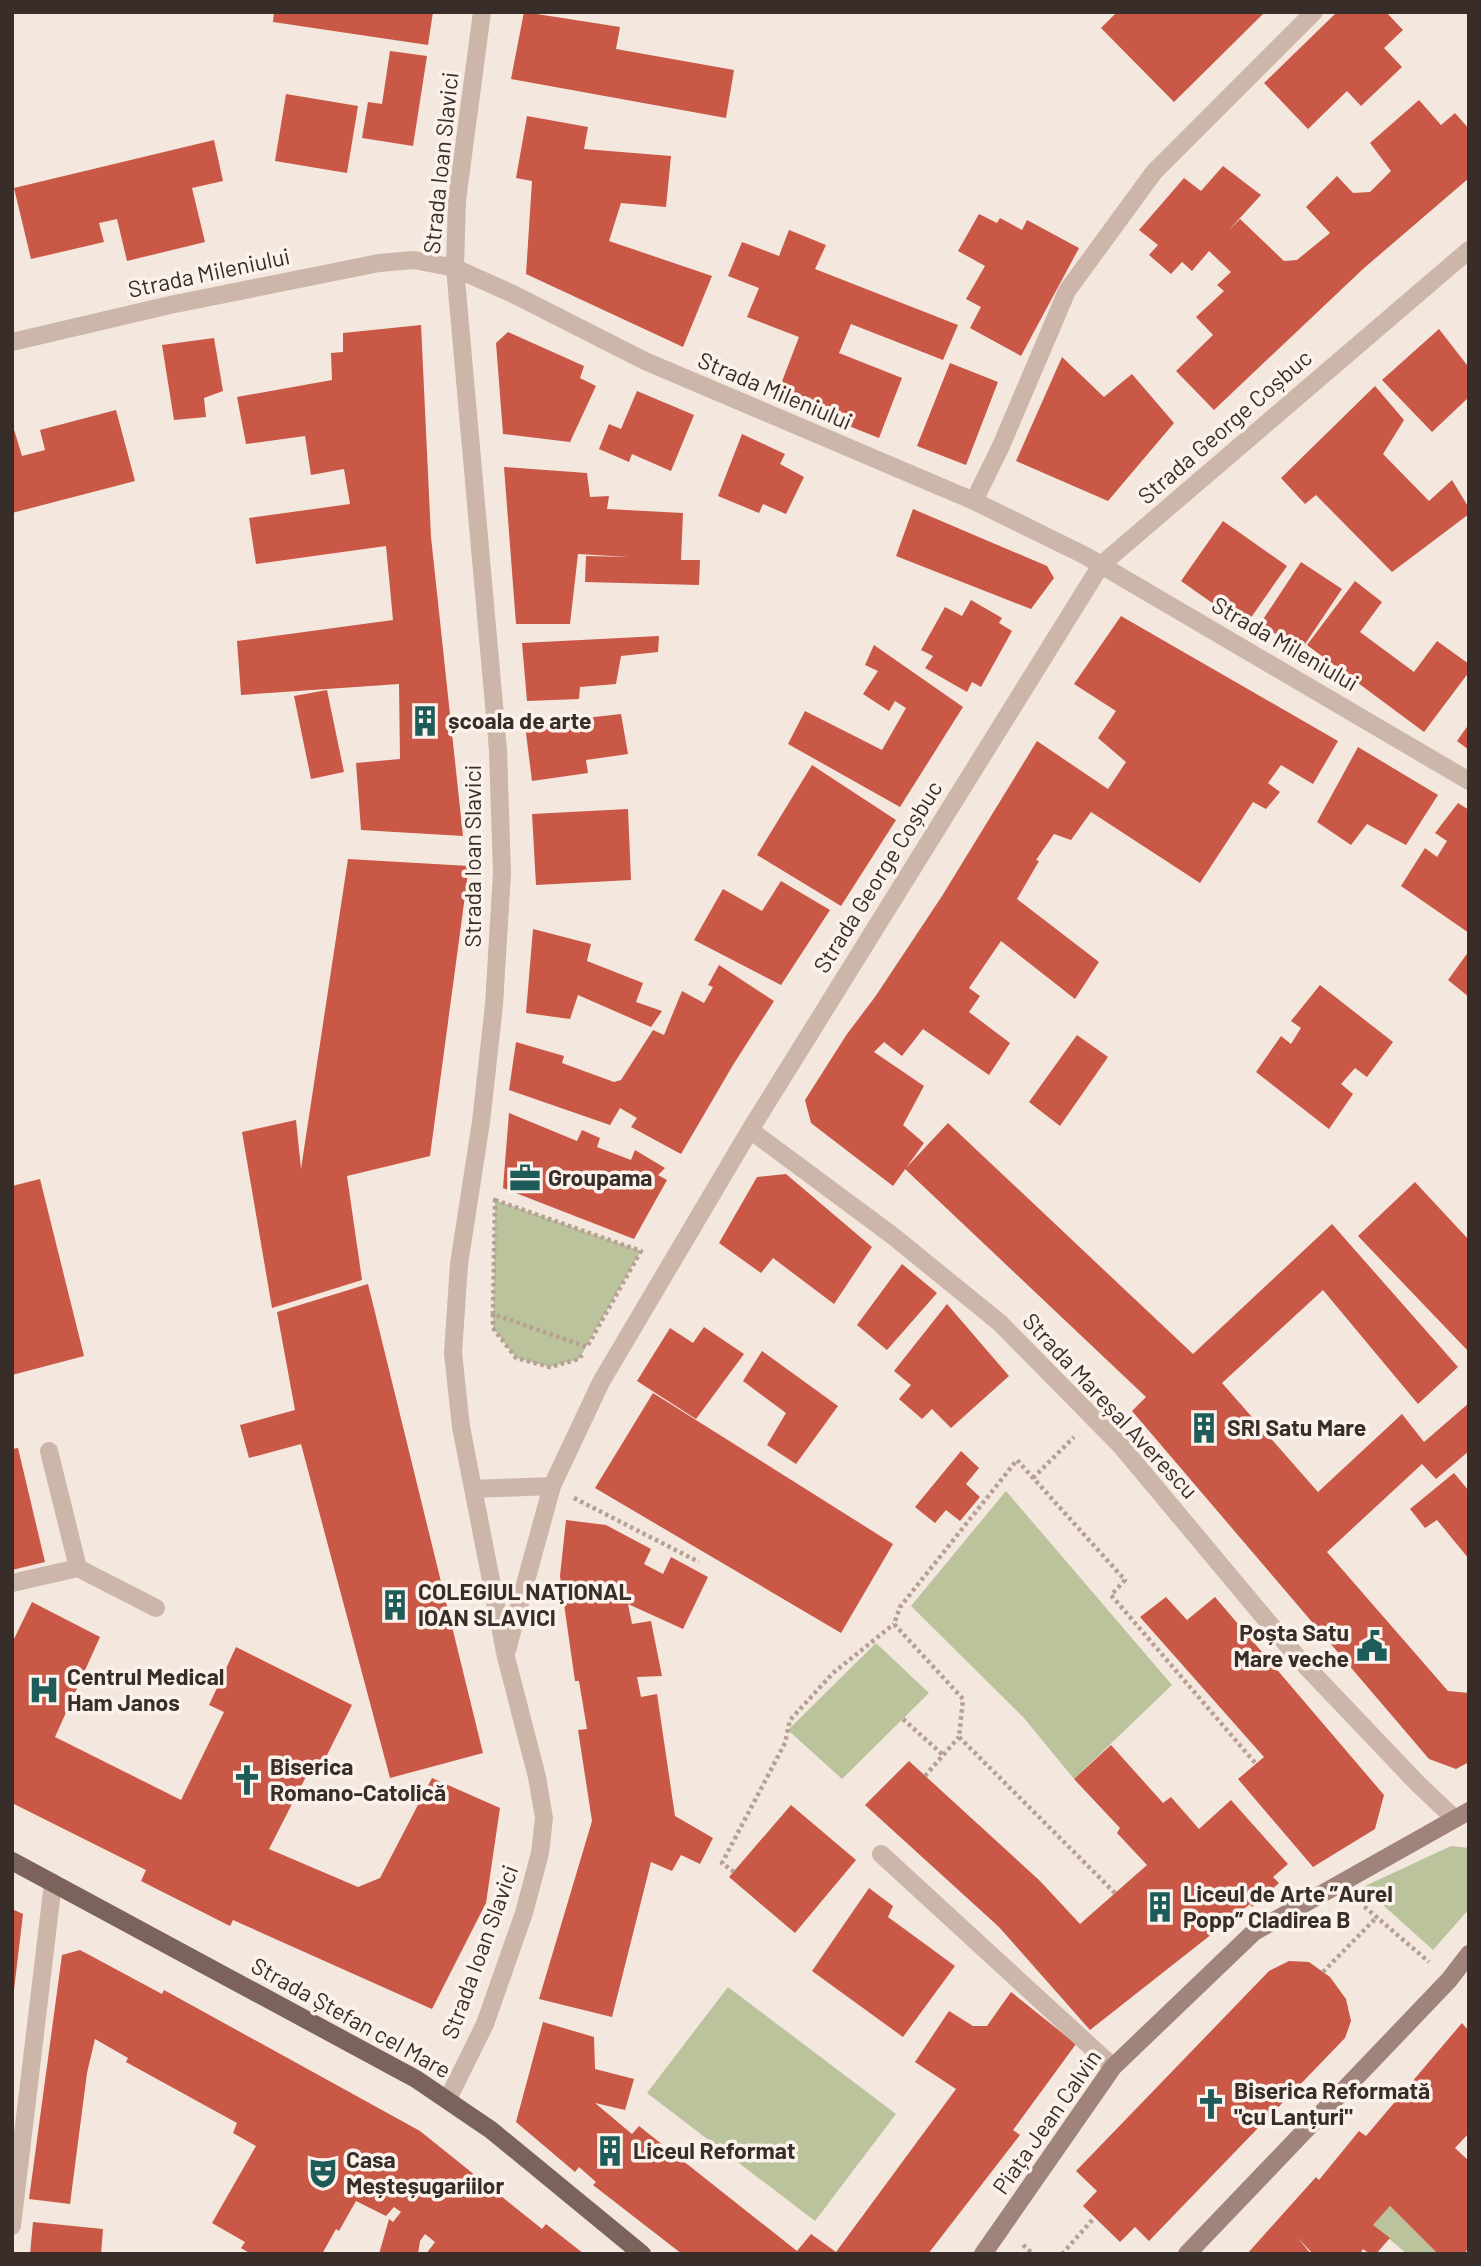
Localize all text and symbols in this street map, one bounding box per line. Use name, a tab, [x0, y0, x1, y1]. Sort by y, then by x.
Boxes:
street label: Strada Ioan Slavici	[417, 70, 463, 255]
street label: Strada Mileniului	[125, 241, 292, 303]
street label: Strada George Coșbuc	[1132, 343, 1317, 509]
street label: Strada Mileniului	[694, 345, 857, 435]
street label: Strada Mileniului	[1207, 590, 1364, 696]
building icon: școala de arte	[408, 704, 442, 738]
place label: școala de arte	[448, 706, 592, 734]
street label: Strada Ioan Slavici	[458, 765, 486, 948]
street label: Strada George Coșbuc	[807, 775, 948, 978]
office icon: Groupama	[508, 1161, 542, 1195]
place label: Groupama	[548, 1163, 653, 1191]
street label: Strada Mareșal Averescu	[1017, 1307, 1204, 1504]
building icon: SRI Satu Mare	[1187, 1411, 1221, 1445]
place label: SRI Satu Mare	[1227, 1413, 1366, 1441]
place label: COLEGIUL NAŢIONAL IOAN SLAVICI	[418, 1577, 632, 1631]
building icon: COLEGIUL NAŢIONAL IOAN SLAVICI	[378, 1588, 412, 1622]
place label: Poșta Satu Mare veche	[1234, 1618, 1349, 1672]
public building icon: Poșta Satu Mare veche	[1355, 1629, 1389, 1663]
place label: Centrul Medical Ham Janos	[67, 1662, 224, 1716]
hospital icon: Centrul Medical Ham Janos	[27, 1673, 61, 1707]
place label: Biserica Romano-Catolică	[270, 1752, 446, 1806]
church icon: Biserica Romano-Catolică	[230, 1763, 264, 1797]
street label: Strada Ioan Slavici	[435, 1861, 524, 2042]
place label: Liceul de Arte ”Aurel Popp” Cladirea B	[1183, 1879, 1393, 1933]
building icon: Liceul de Arte ”Aurel Popp” Cladirea B	[1143, 1890, 1177, 1924]
street label: Strada Ștefan cel Mare	[247, 1951, 456, 2084]
street label: Piața Jean Calvin	[986, 2044, 1106, 2199]
place label: Biserica Reformată "cu Lanțuri"	[1234, 2076, 1430, 2130]
church icon: Biserica Reformată "cu Lanțuri"	[1194, 2087, 1228, 2121]
building icon: Liceul Reformat	[593, 2134, 627, 2168]
place label: Liceul Reformat	[633, 2136, 795, 2164]
place label: Casa Meșteșugariilor	[346, 2145, 504, 2199]
theatre icon: Casa Meșteșugariilor	[306, 2156, 340, 2190]

